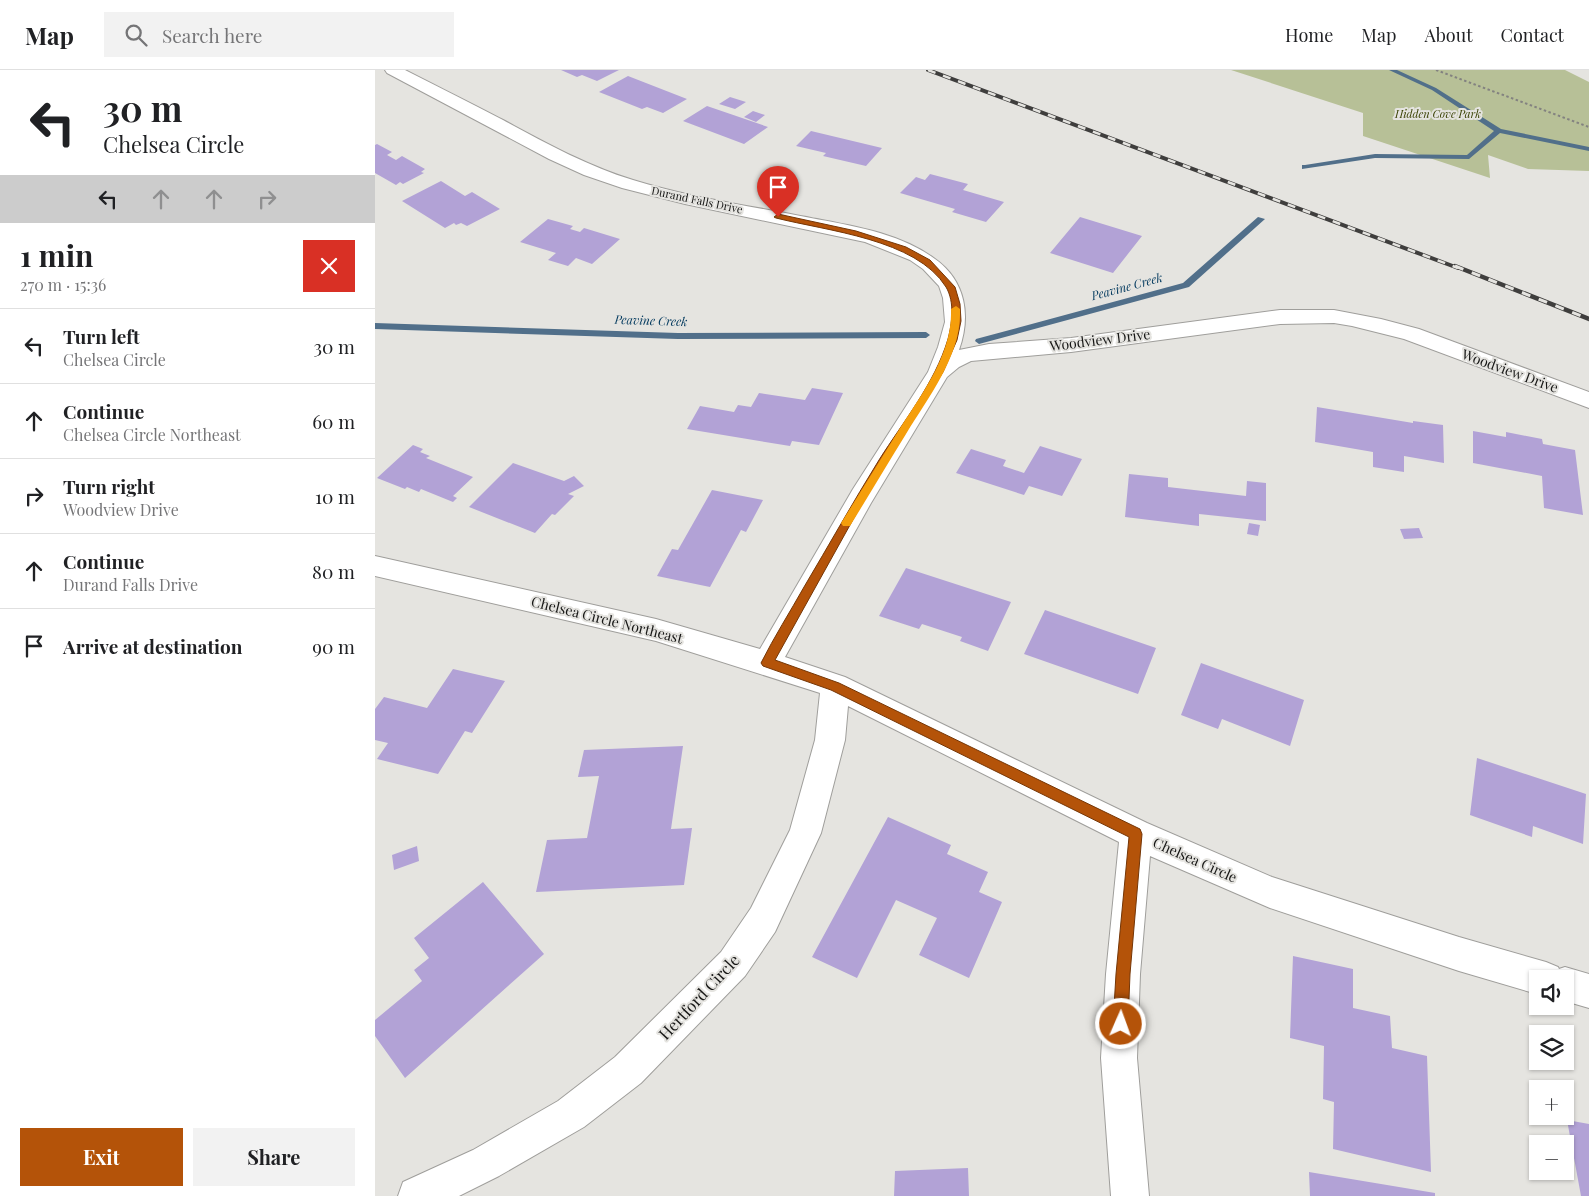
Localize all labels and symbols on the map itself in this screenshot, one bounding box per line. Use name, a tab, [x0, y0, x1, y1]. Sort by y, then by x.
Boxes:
park label: Hidden Cove Park	[1394, 106, 1481, 121]
pin	[757, 166, 799, 217]
street label: Durand Falls Drive	[650, 183, 744, 217]
water label: Peavine Creek	[1088, 269, 1164, 303]
water label: Peavine Creek	[613, 311, 688, 329]
street label: Woodview Drive	[1048, 324, 1151, 355]
street label: Woodview Drive	[1458, 344, 1561, 397]
street label: Chelsea Circle Northeast	[529, 591, 686, 648]
street label: Chelsea Circle	[1150, 833, 1240, 887]
street label: Hertford Circle	[654, 949, 744, 1044]
position arrow	[1094, 997, 1146, 1049]

